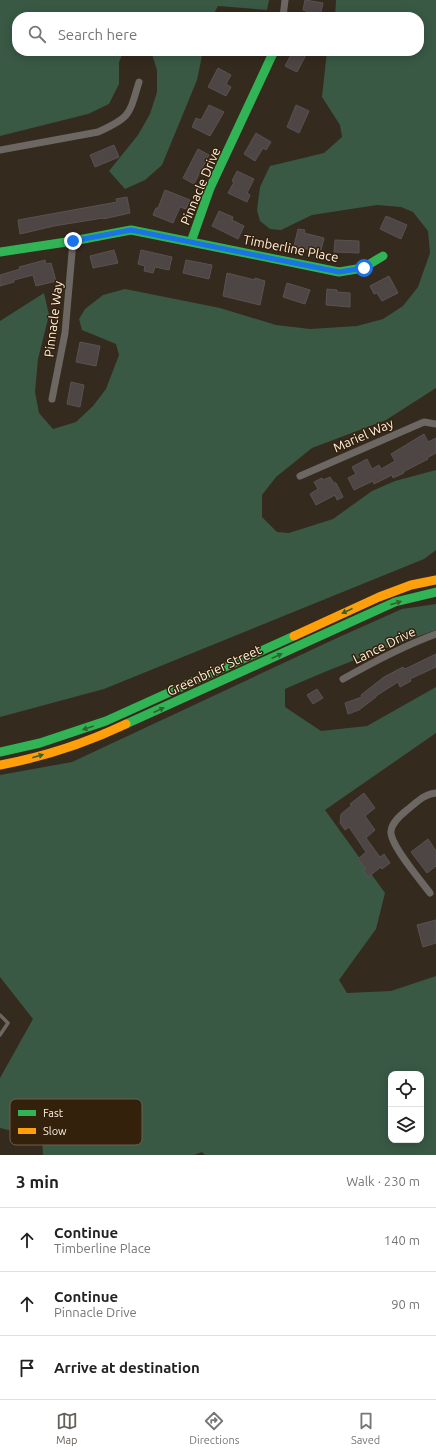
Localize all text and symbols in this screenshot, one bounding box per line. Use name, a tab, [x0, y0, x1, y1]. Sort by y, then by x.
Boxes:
search box	[12, 12, 424, 56]
icon: search	[26, 23, 48, 45]
text: Search here	[58, 26, 137, 43]
street label: Pinnacle Drive	[177, 145, 223, 227]
route end	[64, 232, 82, 250]
street label: Timberline Place	[242, 232, 340, 264]
route start	[355, 259, 373, 277]
street label: Pinnacle Way	[41, 280, 65, 358]
street label: Mariel Way	[331, 416, 395, 454]
one-way arrow	[390, 600, 402, 606]
one-way arrow	[340, 609, 352, 615]
street label: Lance Drive	[351, 624, 417, 666]
street label: Greenbrier Street	[165, 642, 263, 698]
one-way arrow	[272, 653, 283, 659]
one-way arrow	[153, 707, 165, 713]
one-way arrow	[81, 725, 93, 731]
one-way arrow	[32, 753, 44, 759]
map controls	[388, 1071, 424, 1143]
button: locate	[388, 1071, 424, 1107]
legend	[10, 1099, 142, 1145]
text: Fast	[43, 1107, 64, 1119]
button: layers	[388, 1107, 424, 1143]
text: Slow	[43, 1125, 67, 1137]
text: 3 min	[16, 1172, 59, 1191]
text: Walk · 230 m	[346, 1174, 420, 1188]
text: Continue	[54, 1224, 118, 1241]
icon: ahead	[16, 1229, 38, 1251]
text: 140 m	[384, 1233, 420, 1247]
text: Timberline Place	[54, 1241, 151, 1255]
text: Continue	[54, 1288, 118, 1305]
icon: ahead	[16, 1293, 38, 1315]
text: 90 m	[391, 1297, 420, 1311]
text: Pinnacle Drive	[54, 1305, 137, 1319]
icon: arrive	[16, 1357, 38, 1379]
text: Arrive at destination	[54, 1359, 200, 1376]
tab: Map	[56, 1410, 78, 1446]
tab: Directions	[189, 1410, 239, 1446]
tab: Saved	[351, 1410, 380, 1446]

